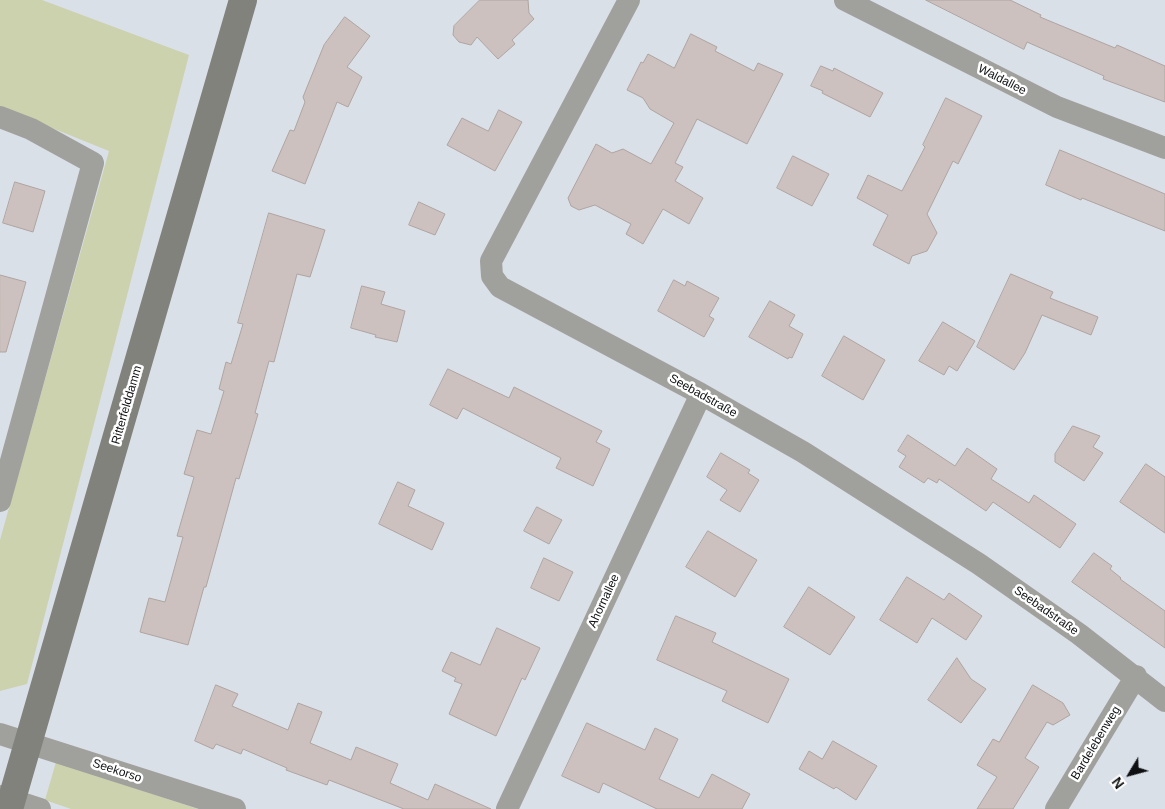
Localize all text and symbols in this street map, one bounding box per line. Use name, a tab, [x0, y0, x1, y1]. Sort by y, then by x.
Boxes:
street label: Waldallee	[975, 62, 1029, 98]
street label: Ritterfelddamm	[109, 364, 145, 446]
street label: Seebadstraße	[667, 371, 739, 421]
street label: Ahornallee	[585, 572, 623, 630]
street label: Seebadstraße	[1011, 583, 1081, 639]
street label: Bardelebenweg	[1068, 704, 1124, 782]
north arrow	[1105, 749, 1155, 799]
street label: Seekorso	[91, 756, 143, 786]
text: N	[1109, 774, 1127, 792]

